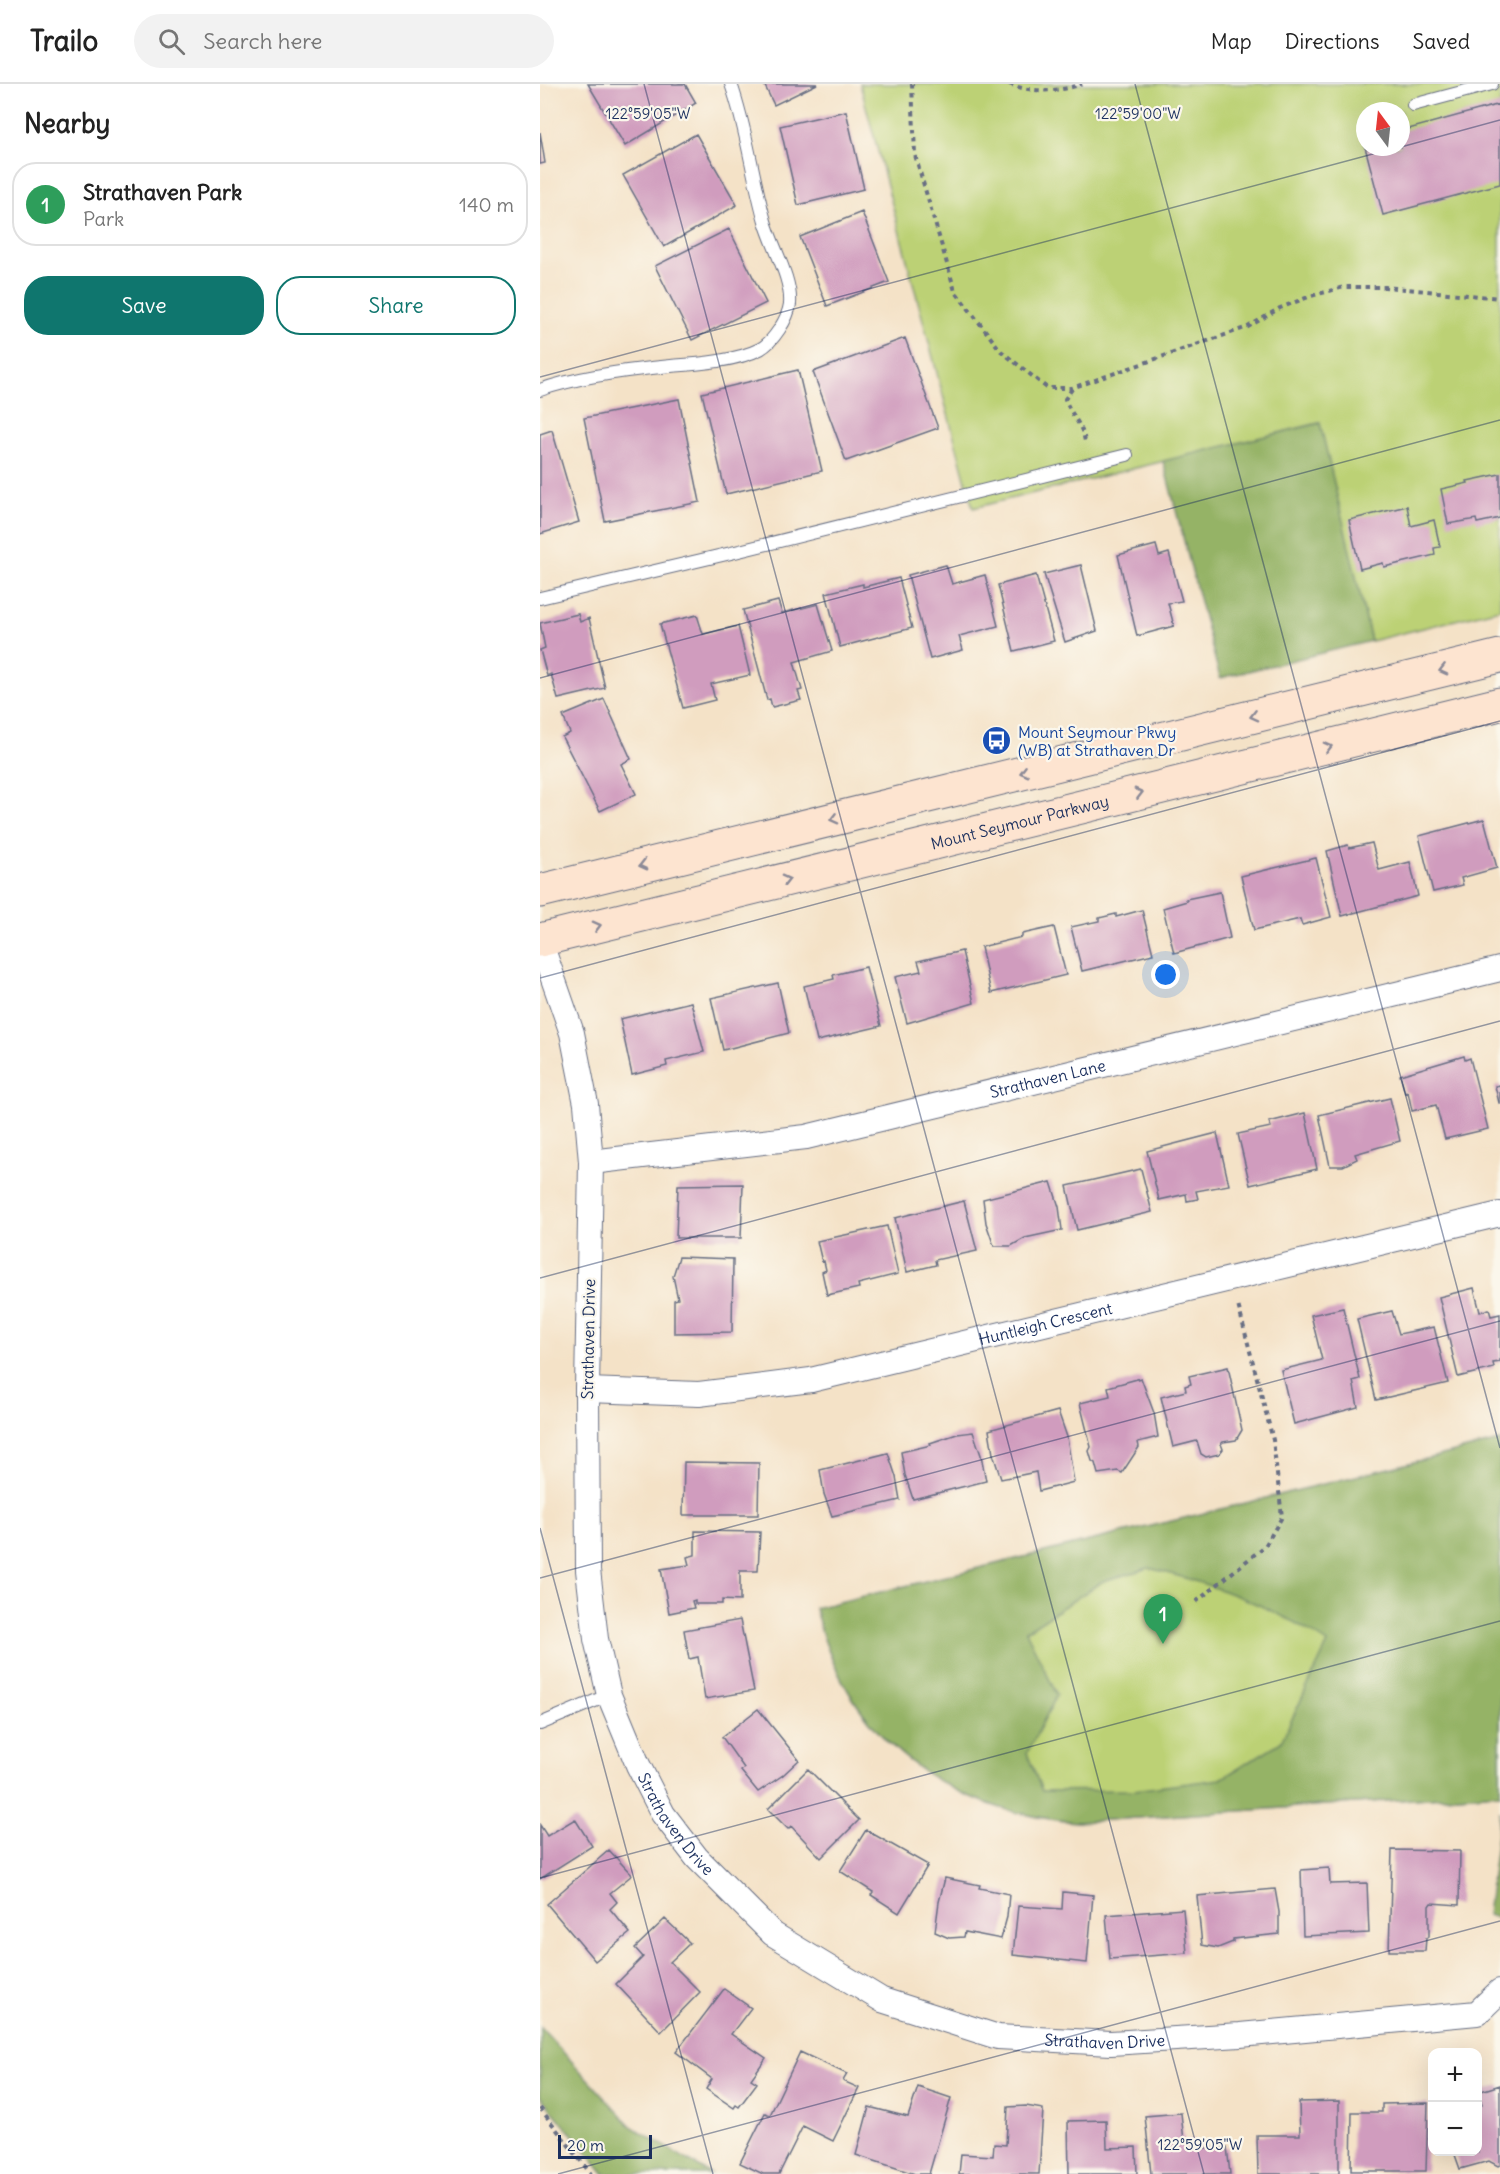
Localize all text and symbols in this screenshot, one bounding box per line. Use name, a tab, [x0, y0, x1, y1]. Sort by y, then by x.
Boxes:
search box	[134, 14, 554, 68]
text: Trailo	[30, 23, 98, 59]
icon: search	[155, 25, 188, 58]
text: Search here	[203, 27, 322, 55]
text: Map	[1211, 28, 1252, 55]
text: Directions	[1285, 28, 1379, 55]
text: Saved	[1412, 28, 1470, 55]
north arrow	[1356, 102, 1410, 156]
text: 122°59'05"W	[606, 104, 691, 123]
text: 122°59'00"W	[1095, 104, 1181, 123]
text: Nearby	[24, 107, 110, 140]
text: Strathaven Park	[83, 178, 242, 206]
text: 1	[42, 192, 49, 217]
text: 140 m	[459, 192, 514, 217]
text: Park	[83, 206, 124, 231]
button: Save	[24, 276, 264, 335]
button: Share	[276, 276, 516, 335]
one-way arrow	[1438, 662, 1448, 675]
one-way arrow	[1249, 708, 1259, 721]
place label: Mount Seymour Pkwy (WB) at Strathaven Dr	[1018, 722, 1176, 760]
bus stop icon: Mount Seymour Pkwy (WB) at Strathaven Dr	[981, 725, 1013, 757]
one-way arrow	[1323, 741, 1333, 754]
one-way arrow	[1019, 765, 1029, 778]
one-way arrow	[1133, 788, 1143, 801]
street label: Mount Seymour Parkway	[929, 791, 1111, 854]
one-way arrow	[829, 811, 839, 824]
one-way arrow	[638, 858, 648, 871]
one-way arrow	[781, 874, 791, 887]
one-way arrow	[592, 921, 602, 934]
your location	[1151, 960, 1180, 989]
street label: Strathaven Lane	[988, 1055, 1107, 1102]
street label: Strathaven Drive	[577, 1279, 599, 1399]
street label: Huntleigh Crescent	[977, 1298, 1115, 1349]
pin: 1	[1144, 1594, 1182, 1644]
street label: Strathaven Drive	[634, 1769, 718, 1879]
street label: Strathaven Drive	[1044, 2029, 1166, 2053]
map controls	[1428, 2048, 1482, 2156]
button: +	[1428, 2048, 1482, 2102]
button: −	[1428, 2102, 1482, 2156]
scale bar	[558, 2132, 652, 2160]
text: 20 m	[567, 2135, 604, 2155]
text: 122°59'05"W	[1158, 2135, 1243, 2154]

